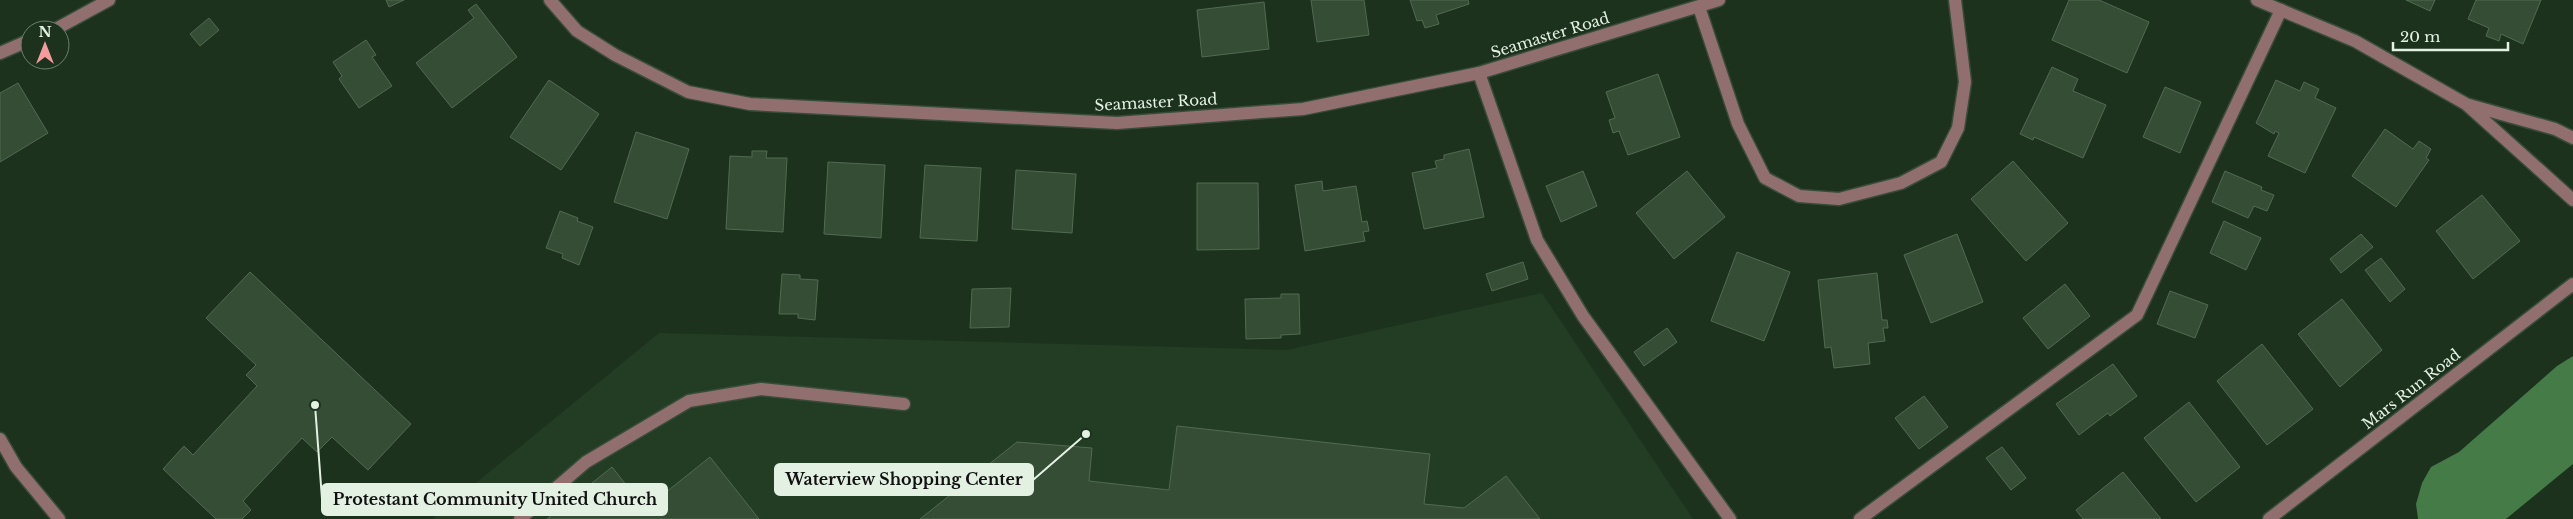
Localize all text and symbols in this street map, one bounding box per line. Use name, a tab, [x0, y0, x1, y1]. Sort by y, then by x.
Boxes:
street label: Seamaster Road	[1488, 8, 1612, 62]
north arrow	[20, 20, 70, 70]
scale bar	[2393, 20, 2508, 52]
text: N	[38, 23, 52, 41]
text: 20 m	[2400, 27, 2440, 46]
street label: Seamaster Road	[1094, 89, 1218, 115]
street label: Mars Run Road	[2358, 345, 2464, 433]
callout: Waterview Shopping Center	[775, 464, 1033, 495]
text: Waterview Shopping Center	[784, 469, 1023, 489]
callout: Protestant Community United Church	[322, 484, 667, 515]
text: Protestant Community United Church	[333, 489, 658, 509]

